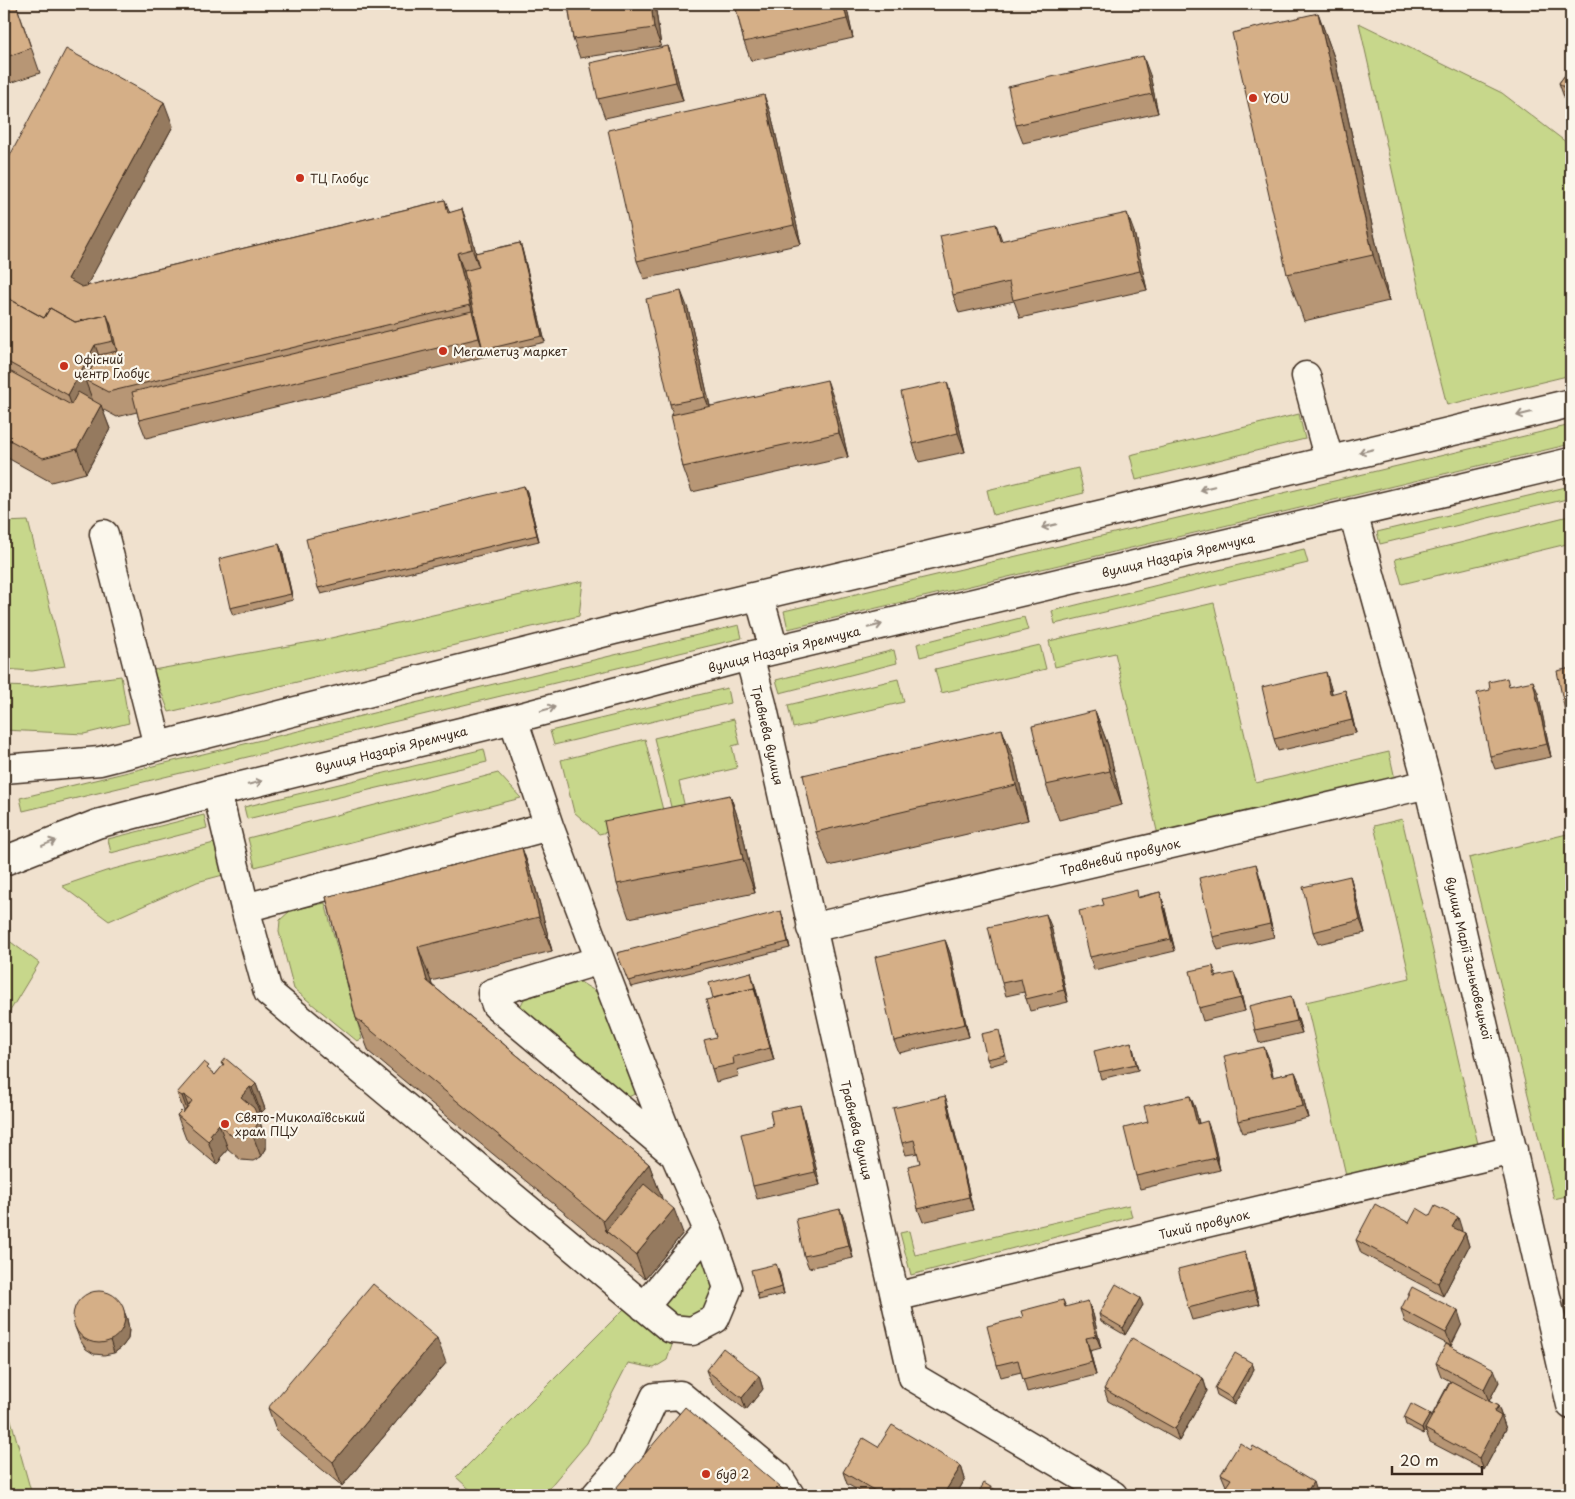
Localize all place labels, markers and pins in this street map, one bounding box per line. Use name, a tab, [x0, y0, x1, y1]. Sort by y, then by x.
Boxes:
place label: YOU	[1263, 89, 1289, 107]
marker: YOU	[1247, 92, 1259, 104]
place label: ТЦ Глобус	[310, 169, 369, 187]
marker: ТЦ Глобус	[294, 172, 306, 184]
place label: Мегаметиз маркет	[453, 342, 567, 360]
marker: Мегаметиз маркет	[437, 345, 449, 357]
place label: Офісний центр Глобус	[74, 350, 150, 382]
marker: Офісний центр Глобус	[58, 360, 70, 372]
place label: Свято-Миколаївський храм ПЦУ	[235, 1108, 365, 1140]
marker: Свято-Миколаївський храм ПЦУ	[219, 1118, 231, 1130]
place label: буд 2	[716, 1465, 749, 1483]
marker: буд 2	[700, 1468, 712, 1480]

